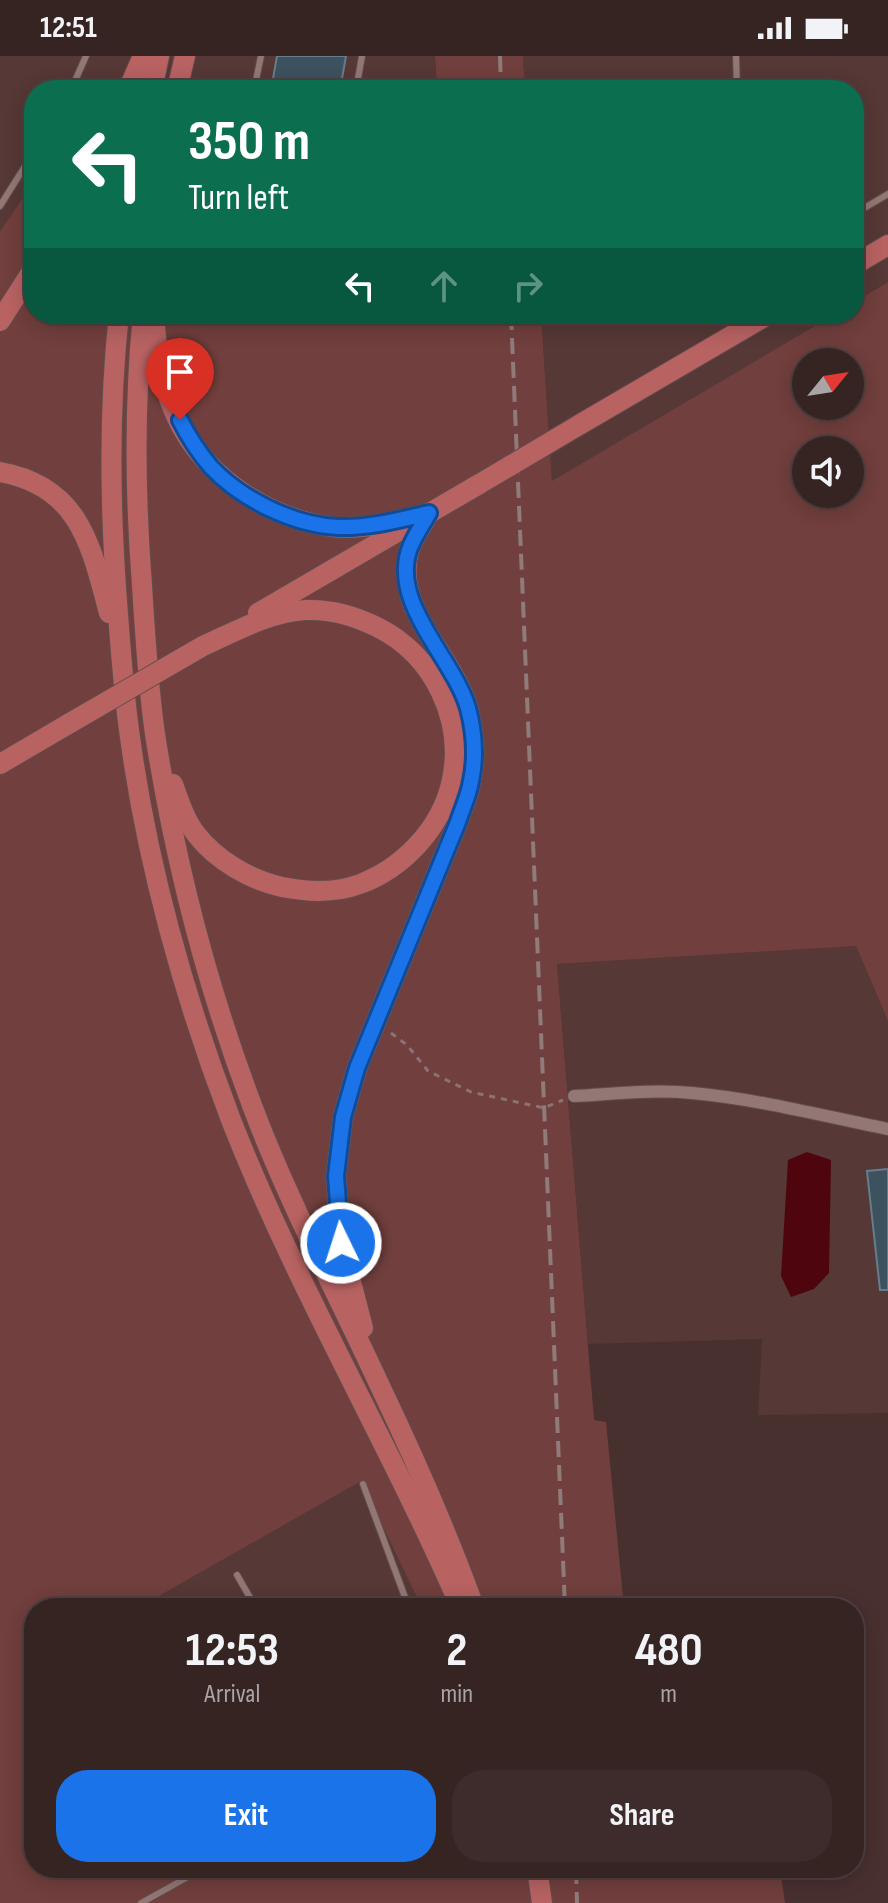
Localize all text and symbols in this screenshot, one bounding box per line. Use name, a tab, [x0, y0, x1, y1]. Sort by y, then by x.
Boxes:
text: 12:51	[40, 10, 97, 46]
text: 350 m	[188, 109, 310, 176]
icon: left	[56, 112, 160, 216]
text: Turn left	[188, 177, 289, 220]
icon: left	[338, 264, 382, 308]
icon: ahead	[422, 264, 466, 308]
icon: right	[506, 264, 550, 308]
pin	[146, 338, 214, 420]
north arrow	[792, 348, 864, 420]
map controls	[792, 348, 864, 508]
icon: arrive	[158, 350, 202, 394]
button: sound	[792, 436, 864, 508]
position arrow	[299, 1201, 383, 1285]
text: 12:53	[185, 1622, 279, 1679]
text: 2	[446, 1622, 467, 1679]
text: 480	[635, 1622, 703, 1679]
text: Arrival	[204, 1679, 260, 1710]
text: min	[441, 1679, 473, 1710]
text: m	[660, 1679, 677, 1710]
button: Exit	[56, 1770, 436, 1862]
button: Share	[452, 1770, 832, 1862]

